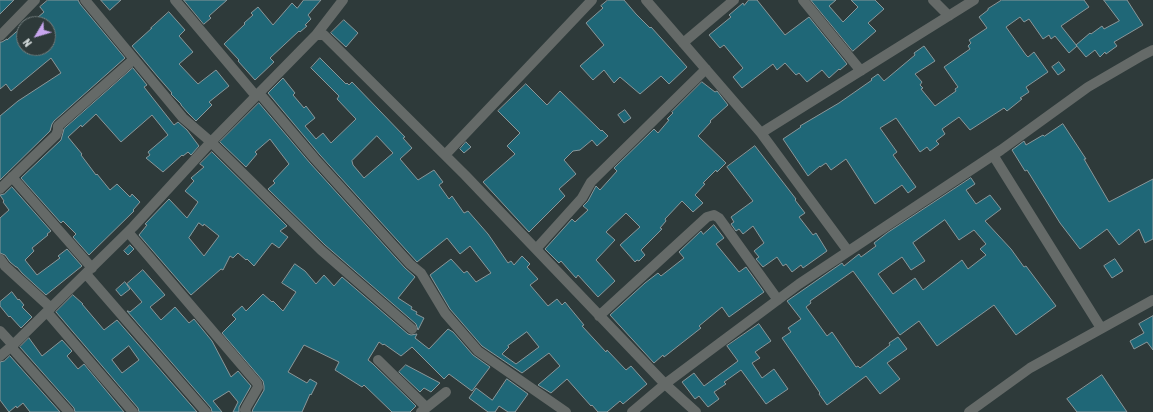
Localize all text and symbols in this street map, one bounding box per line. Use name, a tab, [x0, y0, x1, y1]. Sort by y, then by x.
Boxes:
north arrow	[16, 16, 56, 56]
text: N	[21, 37, 34, 49]

